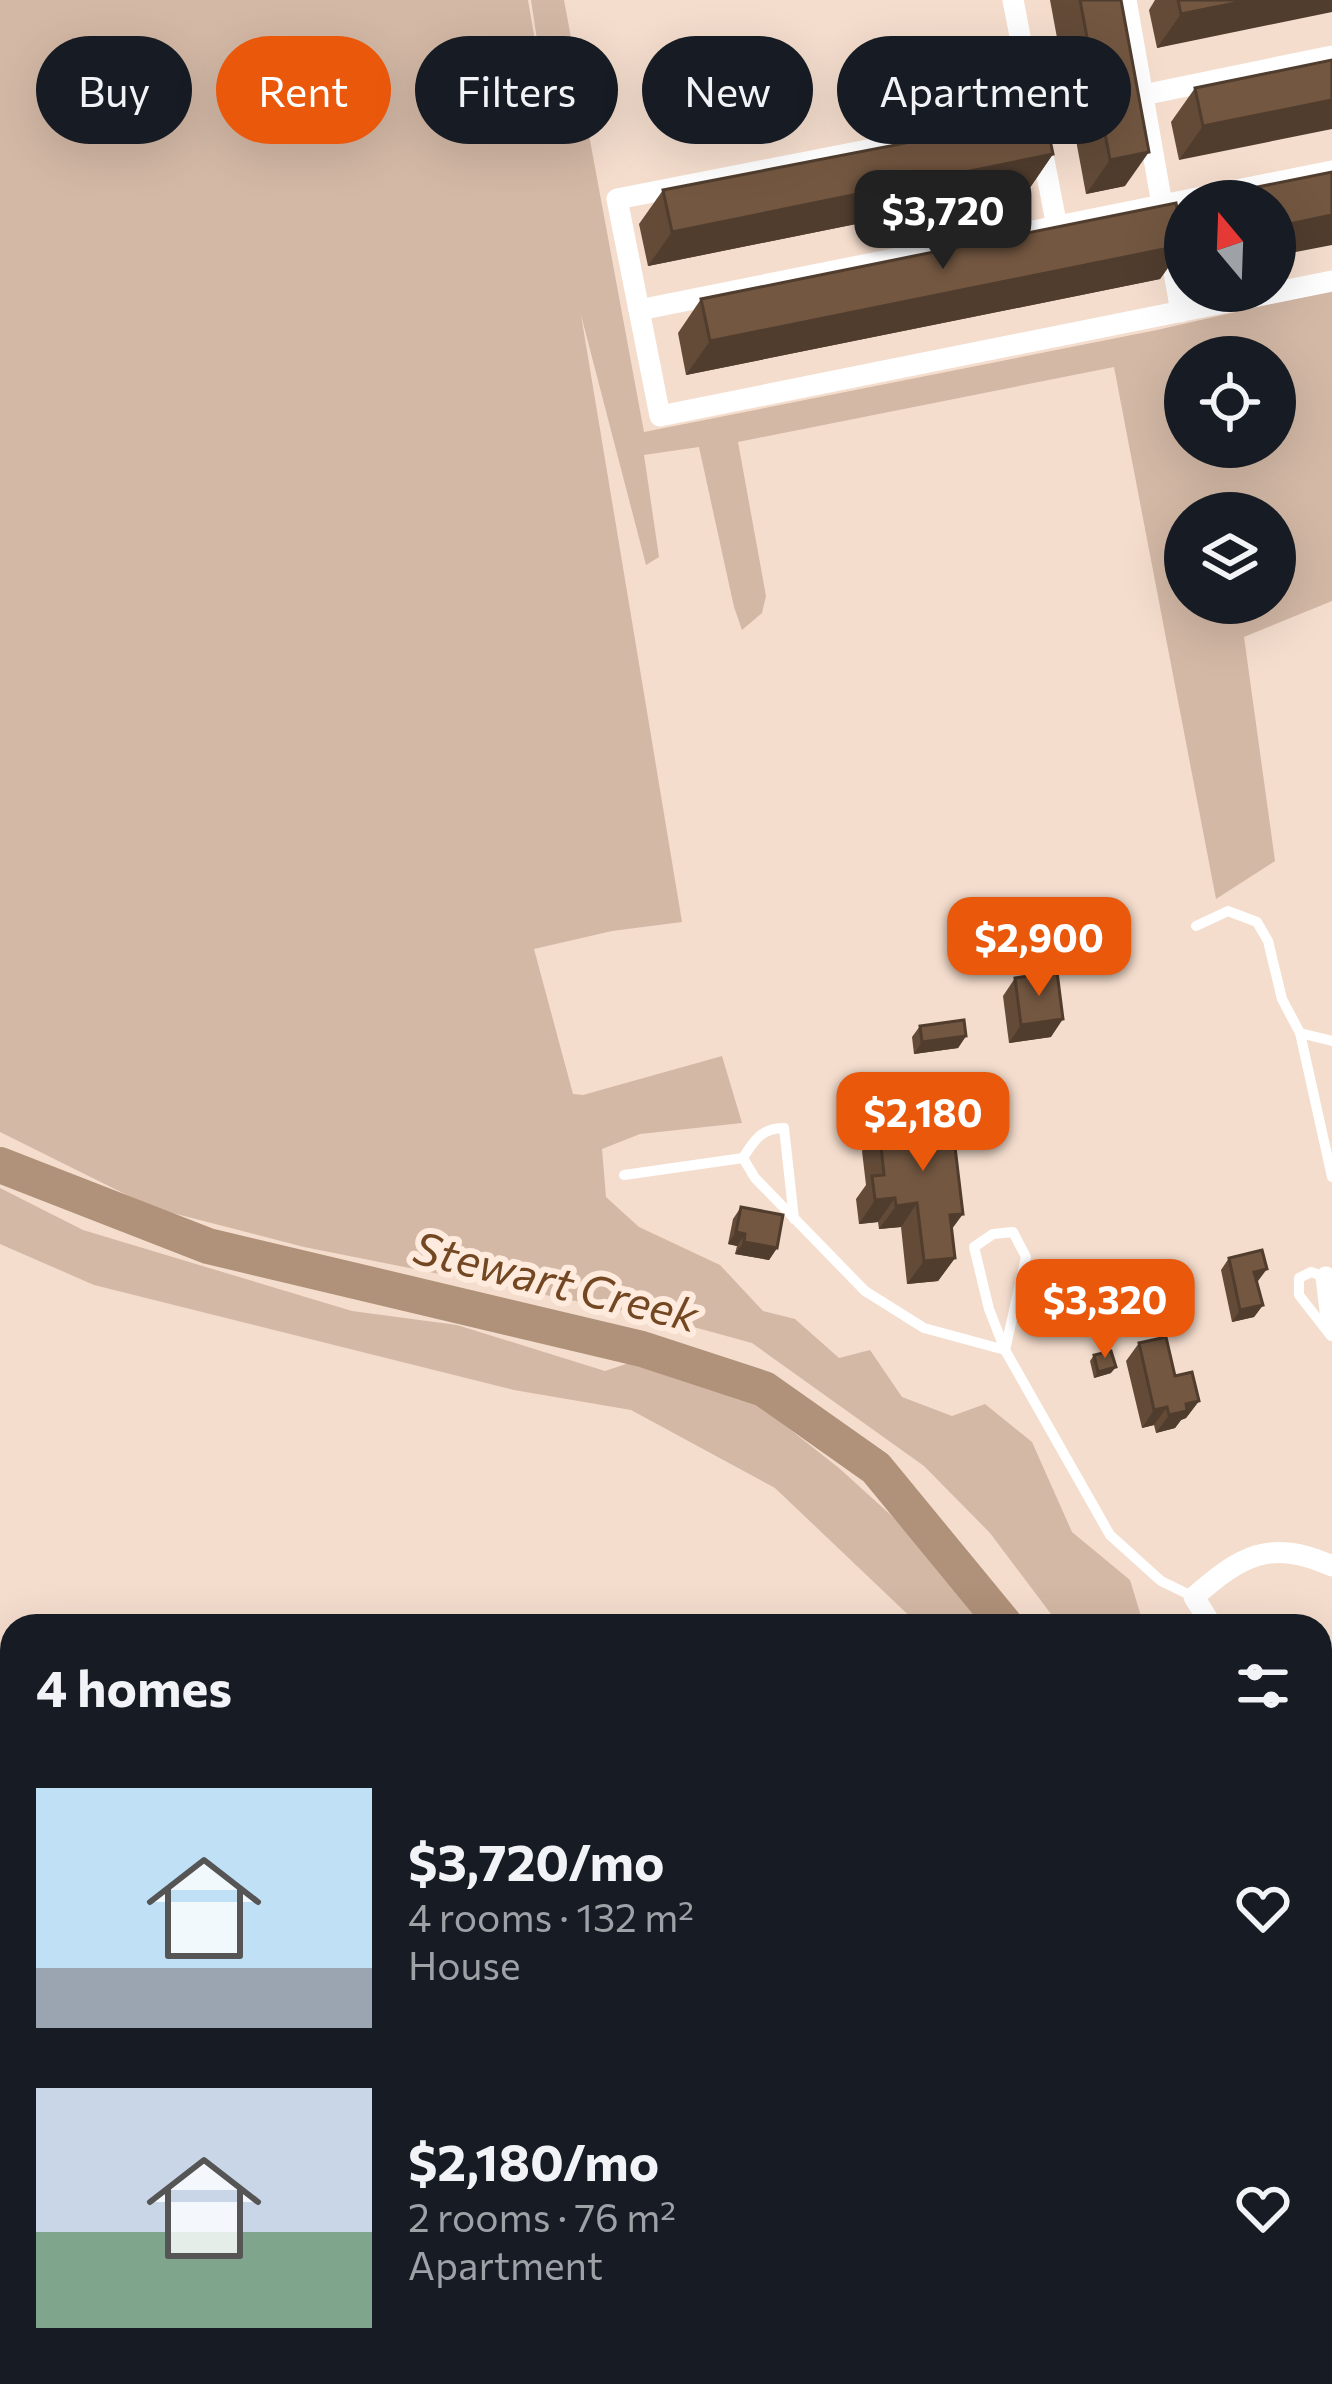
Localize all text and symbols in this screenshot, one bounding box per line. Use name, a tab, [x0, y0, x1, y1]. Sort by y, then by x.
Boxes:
chip: Buy	[36, 36, 192, 144]
chip: Rent	[216, 36, 391, 144]
chip: Filters	[415, 36, 618, 144]
chip: New	[642, 36, 813, 144]
chip: Apartment	[837, 36, 1131, 144]
pin: $3,720	[845, 170, 1041, 272]
north arrow	[1164, 180, 1296, 312]
map controls	[1164, 180, 1296, 624]
text: $3,720	[881, 185, 1005, 233]
button: locate	[1164, 336, 1296, 468]
button: layers	[1164, 492, 1296, 624]
pin: $2,900	[941, 897, 1137, 999]
text: $2,900	[974, 912, 1104, 960]
pin: $2,180	[825, 1072, 1021, 1174]
text: $2,180	[863, 1087, 983, 1135]
water label: Stewart Creek	[409, 1218, 706, 1342]
pin: $3,320	[1007, 1259, 1203, 1361]
text: $3,320	[1043, 1274, 1167, 1322]
icon: filters	[1230, 1653, 1296, 1719]
text: 4 homes	[36, 1655, 232, 1718]
text: $3,720/mo	[408, 1829, 665, 1892]
icon: home	[132, 1836, 276, 1980]
icon: heart	[1230, 1875, 1296, 1941]
text: 4 rooms · 132 m²	[408, 1892, 694, 1940]
text: House	[408, 1940, 521, 1988]
text: $2,180/mo	[408, 2129, 659, 2192]
icon: home	[132, 2136, 276, 2280]
icon: heart	[1230, 2175, 1296, 2241]
text: 2 rooms · 76 m²	[408, 2192, 676, 2240]
text: Apartment	[408, 2240, 603, 2288]

